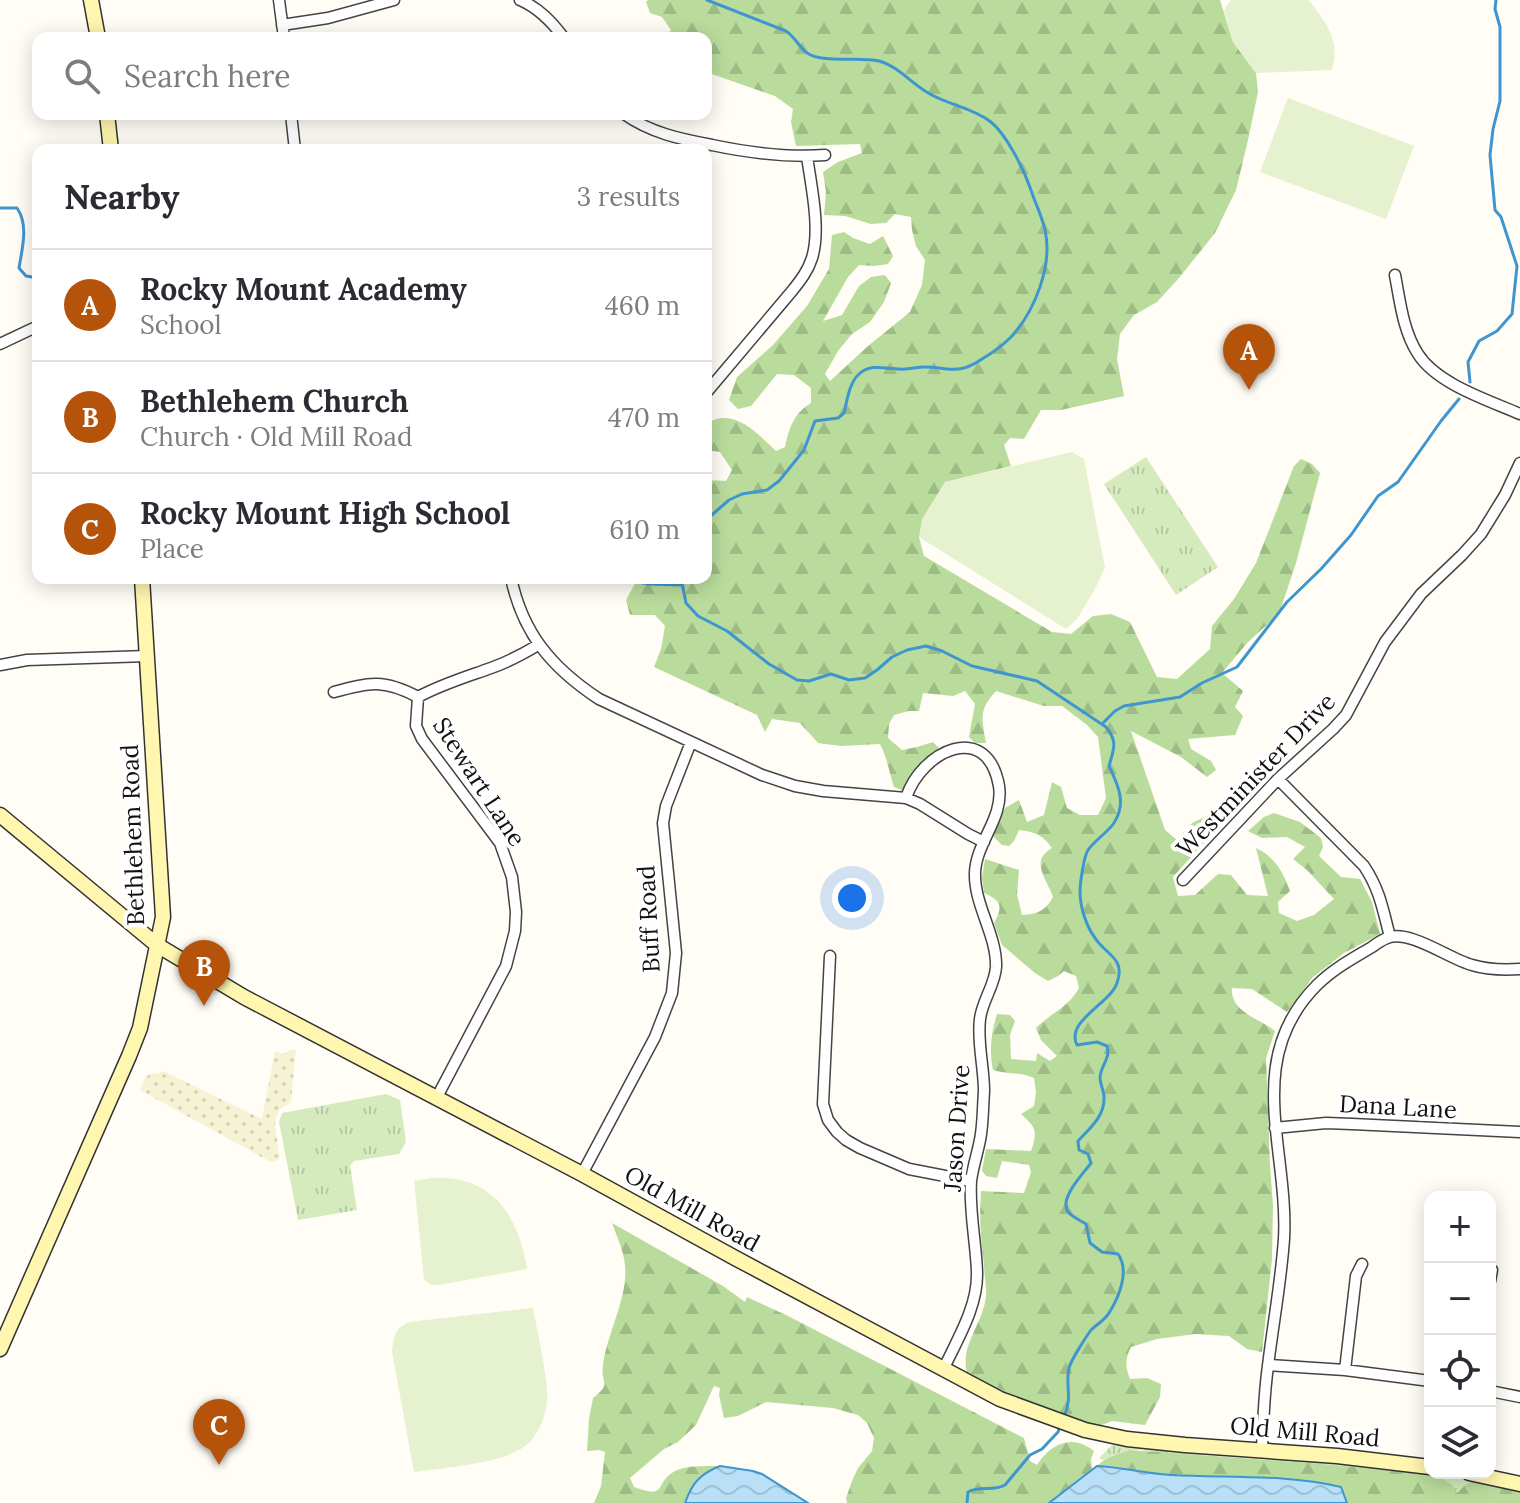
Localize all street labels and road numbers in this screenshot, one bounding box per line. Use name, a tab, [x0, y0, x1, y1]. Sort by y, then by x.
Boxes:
street label: Westminister Drive	[1169, 686, 1342, 863]
street label: Stewart Lane	[426, 711, 533, 852]
street label: Bethlehem Road	[114, 744, 151, 926]
street label: Buff Road	[630, 865, 667, 974]
street label: Jason Drive	[937, 1064, 976, 1193]
street label: Dana Lane	[1338, 1088, 1458, 1125]
street label: Old Mill Road	[619, 1159, 765, 1258]
street label: Old Mill Road	[1229, 1410, 1381, 1453]

